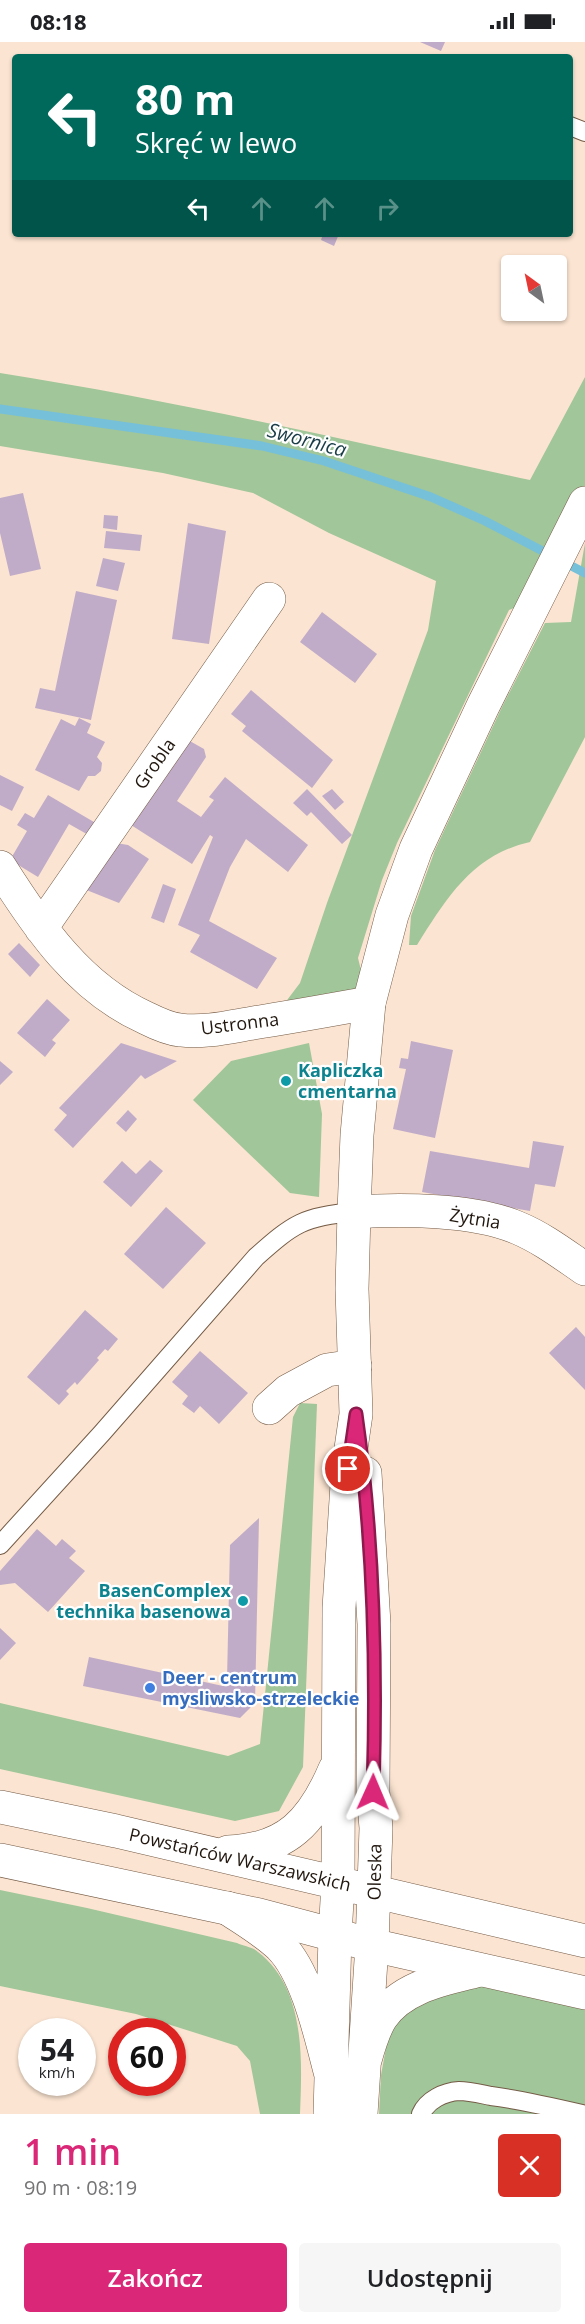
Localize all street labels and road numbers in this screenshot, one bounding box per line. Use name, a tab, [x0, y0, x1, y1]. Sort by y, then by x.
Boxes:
street label: Grobla	[128, 733, 180, 794]
street label: Ustronna	[200, 1006, 280, 1040]
street label: Żytnia	[448, 1202, 502, 1234]
street label: Powstańców Warszawskich	[127, 1822, 353, 1896]
street label: Oleska	[362, 1843, 386, 1901]

